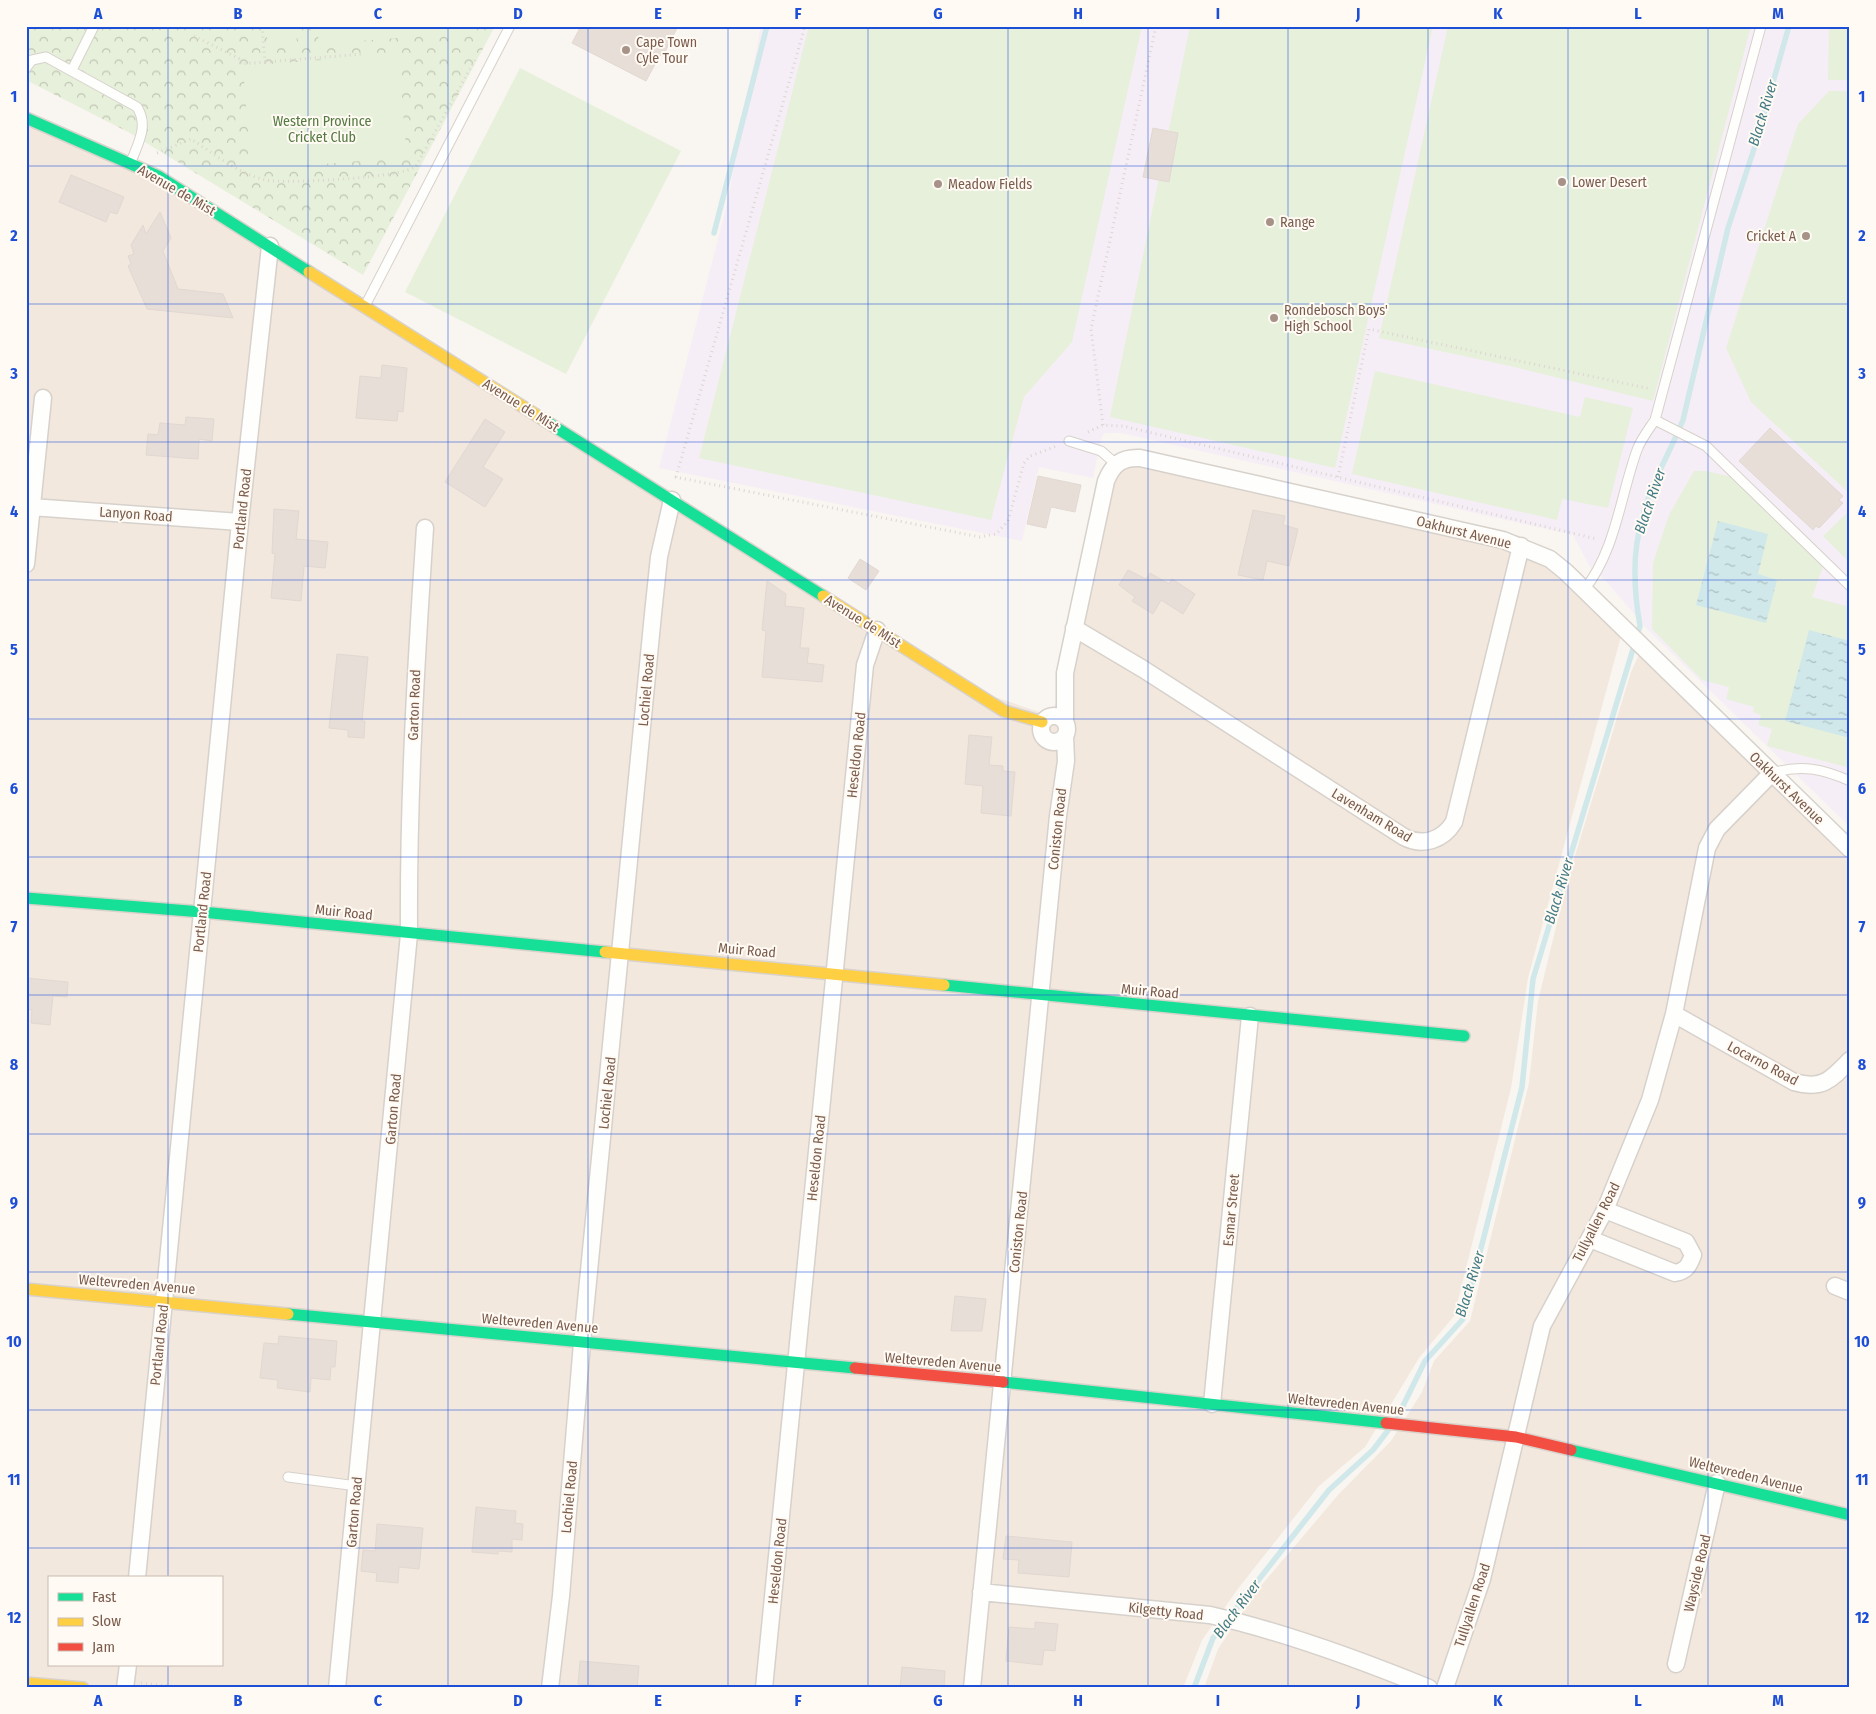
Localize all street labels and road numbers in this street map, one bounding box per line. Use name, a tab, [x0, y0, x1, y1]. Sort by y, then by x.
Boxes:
street label: Avenue de Mist	[135, 161, 219, 220]
street label: Avenue de Mist	[479, 375, 563, 436]
street label: Portland Road	[230, 468, 255, 550]
street label: Lanyon Road	[99, 503, 173, 526]
street label: Oakhurst Avenue	[1415, 512, 1513, 553]
street label: Avenue de Mist	[821, 591, 905, 652]
street label: Lochiel Road	[635, 653, 658, 727]
street label: Garton Road	[405, 669, 424, 741]
street label: Heseldon Road	[844, 711, 869, 799]
street label: Oakhurst Avenue	[1746, 748, 1828, 828]
street label: Lavenham Road	[1329, 785, 1415, 846]
street label: Coniston Road	[1045, 787, 1070, 871]
street label: Portland Road	[190, 871, 215, 953]
street label: Muir Road	[314, 901, 374, 924]
street label: Muir Road	[717, 940, 777, 961]
street label: Muir Road	[1120, 981, 1180, 1002]
street label: Locarno Road	[1724, 1038, 1801, 1089]
street label: Lochiel Road	[595, 1056, 620, 1130]
street label: Garton Road	[382, 1073, 405, 1145]
street label: Heseldon Road	[804, 1114, 829, 1202]
street label: Esmar Street	[1220, 1173, 1243, 1247]
street label: Tullyallen Road	[1569, 1180, 1624, 1265]
street label: Coniston Road	[1006, 1190, 1031, 1274]
street label: Weltevreden Avenue	[78, 1271, 196, 1298]
street label: Portland Road	[147, 1304, 172, 1386]
street label: Weltevreden Avenue	[481, 1310, 599, 1337]
street label: Weltevreden Avenue	[884, 1349, 1002, 1376]
street label: Weltevreden Avenue	[1287, 1390, 1405, 1419]
street label: Weltevreden Avenue	[1687, 1453, 1805, 1498]
street label: Lochiel Road	[558, 1460, 581, 1534]
street label: Garton Road	[343, 1476, 366, 1548]
street label: Heseldon Road	[765, 1517, 790, 1605]
street label: Wayside Road	[1680, 1533, 1715, 1614]
street label: Tullyallen Road	[1451, 1561, 1494, 1649]
street label: Kilgetty Road	[1127, 1599, 1204, 1624]

